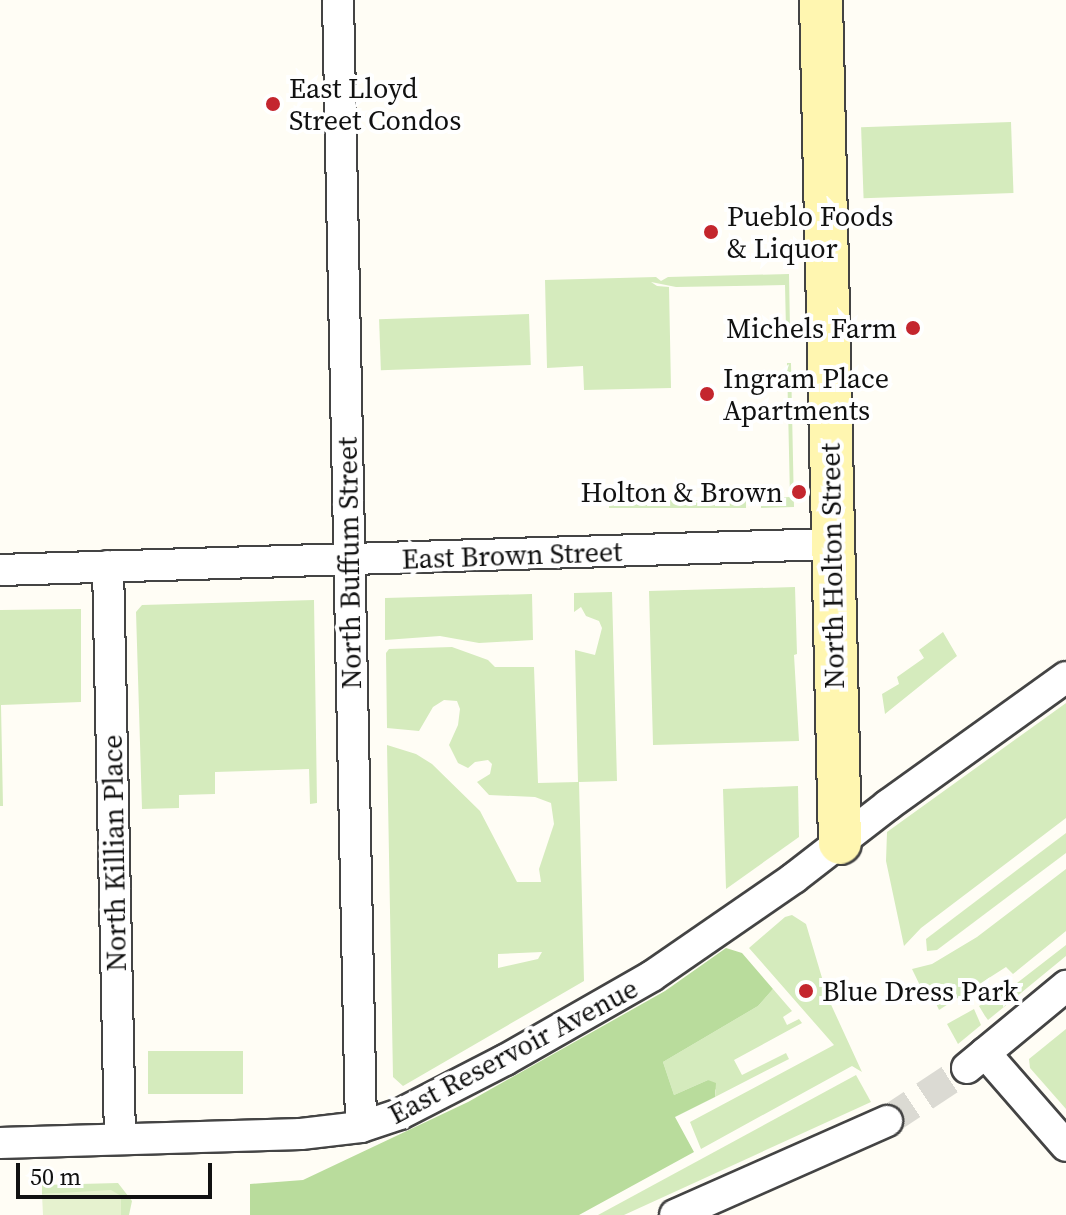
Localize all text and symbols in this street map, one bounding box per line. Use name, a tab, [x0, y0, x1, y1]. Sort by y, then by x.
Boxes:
place label: East Lloyd Street Condos	[289, 71, 461, 137]
marker: East Lloyd Street Condos	[264, 95, 282, 113]
place label: Pueblo Foods & Liquor	[727, 199, 893, 265]
marker: Pueblo Foods & Liquor	[702, 223, 720, 241]
place label: Michels Farm	[726, 311, 897, 345]
marker: Michels Farm	[904, 319, 922, 337]
place label: Ingram Place Apartments	[723, 361, 889, 427]
marker: Ingram Place Apartments	[698, 385, 716, 403]
street label: North Buffum Street	[330, 437, 368, 689]
street label: North Holton Street	[813, 443, 851, 689]
place label: Holton & Brown	[581, 475, 783, 509]
marker: Holton & Brown	[790, 483, 808, 501]
street label: East Brown Street	[401, 534, 623, 576]
street label: North Killian Place	[95, 734, 133, 972]
street label: East Reservoir Avenue	[383, 971, 643, 1131]
place label: Blue Dress Park	[822, 974, 1018, 1008]
marker: Blue Dress Park	[797, 982, 815, 1000]
scale bar	[20, 1147, 216, 1197]
text: 50 m	[30, 1160, 81, 1193]

